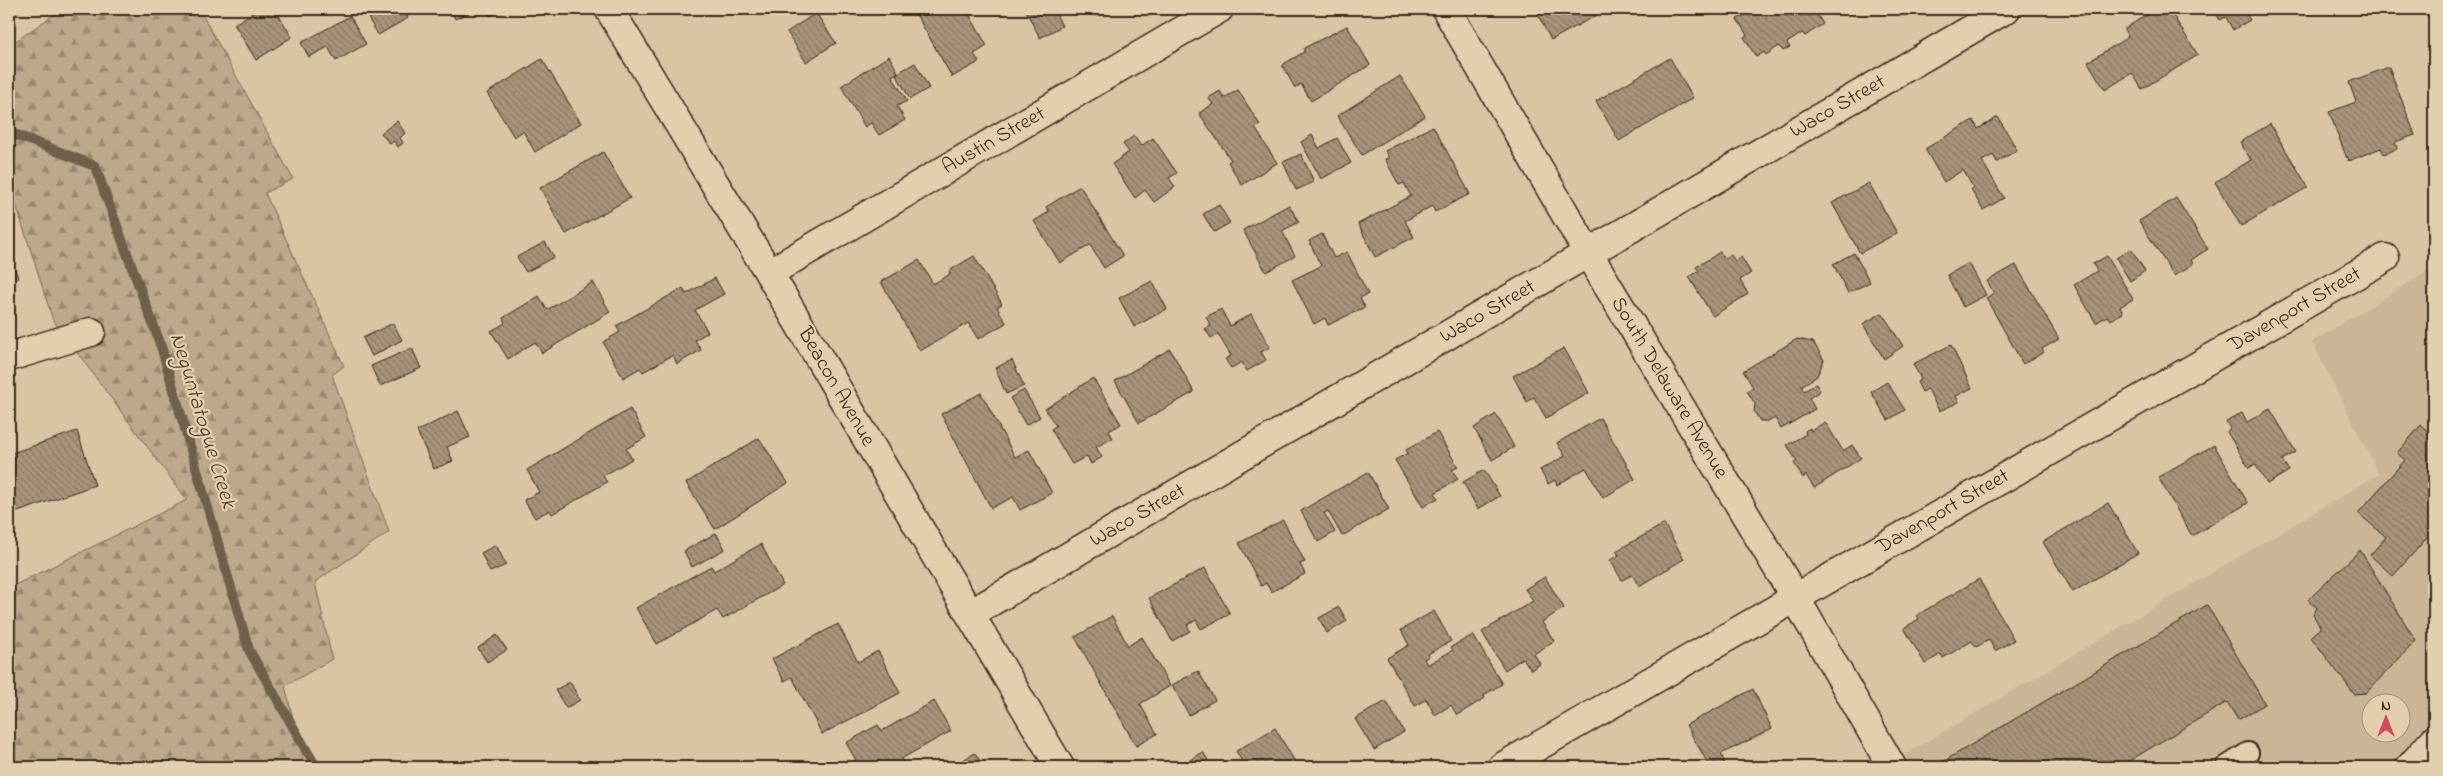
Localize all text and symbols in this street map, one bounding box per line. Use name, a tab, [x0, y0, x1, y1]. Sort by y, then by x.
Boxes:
street label: Waco Street	[1785, 68, 1891, 146]
street label: Austin Street	[937, 99, 1051, 183]
street label: Davenport Street	[2222, 260, 2367, 361]
street label: Waco Street	[1435, 273, 1541, 351]
street label: South Delaware Avenue	[1603, 291, 1736, 485]
street label: Beacon Avenue	[789, 321, 883, 453]
water label: Neguntatogue Creek	[160, 329, 244, 514]
street label: Davenport Street	[1870, 462, 2015, 563]
street label: Waco Street	[1085, 477, 1191, 555]
north arrow	[2360, 694, 2410, 744]
text: N	[2381, 696, 2391, 717]

